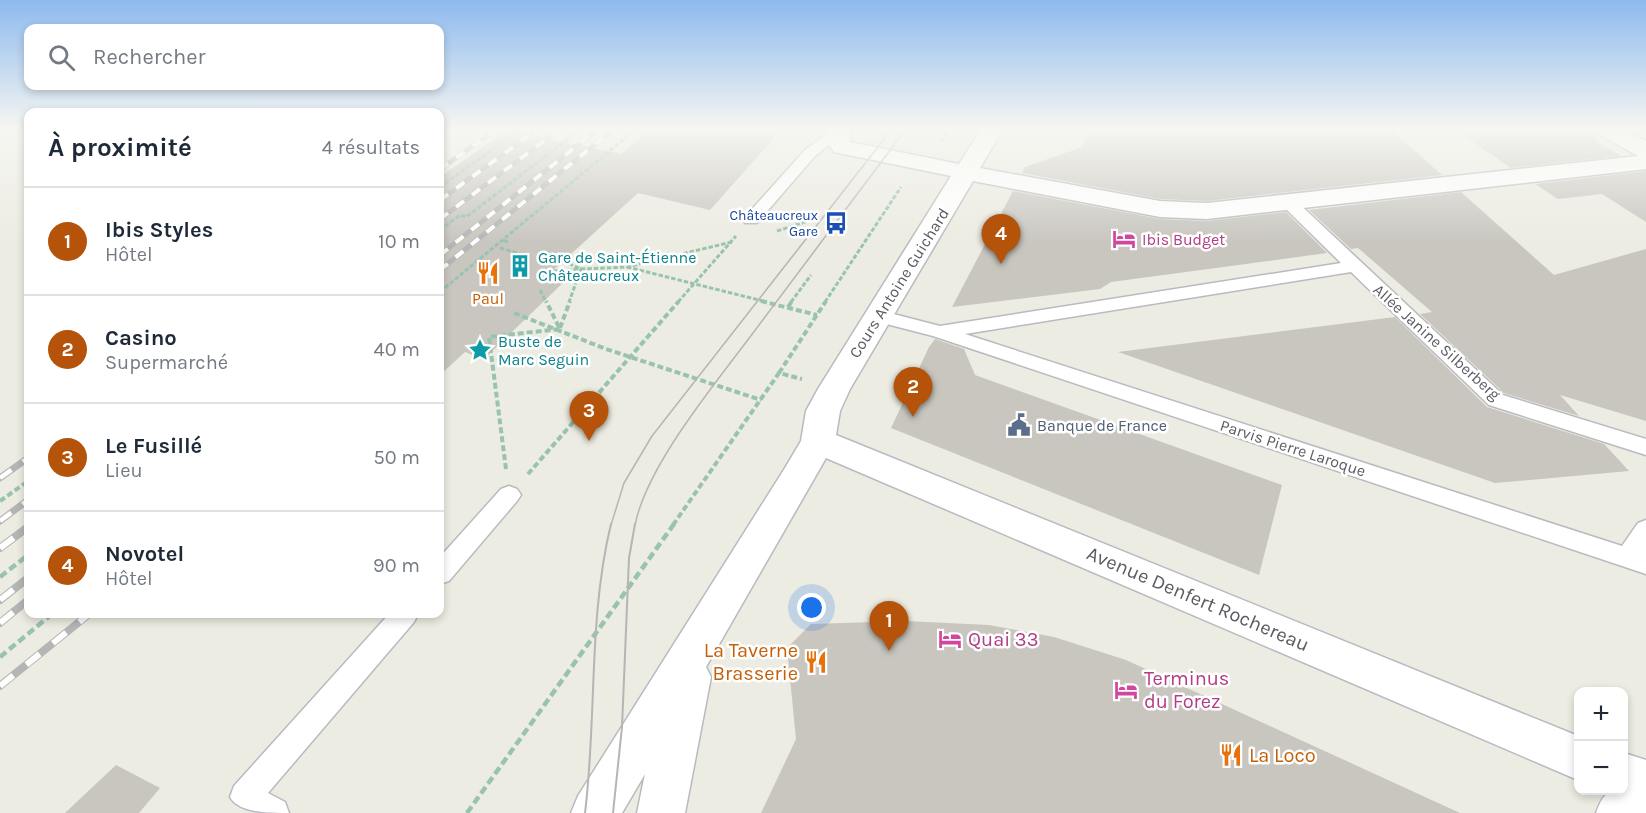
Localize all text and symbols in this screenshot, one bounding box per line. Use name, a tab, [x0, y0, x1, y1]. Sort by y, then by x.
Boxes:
search box	[24, 24, 444, 90]
icon: search	[45, 41, 78, 74]
text: Rechercher	[93, 44, 206, 70]
text: À proximité	[48, 132, 192, 163]
text: 4 résultats	[322, 136, 420, 159]
street label: Cours Antoine Guichard	[845, 205, 953, 361]
place label: Châteaucreux Gare	[730, 207, 818, 240]
bus stop icon: Châteaucreux Gare	[823, 210, 849, 236]
pin: 4	[982, 214, 1020, 264]
text: Ibis Styles	[105, 217, 213, 243]
hotel icon: Ibis Budget	[1111, 226, 1137, 252]
text: 1	[64, 230, 71, 253]
text: 10 m	[378, 230, 420, 253]
place label: Ibis Budget	[1142, 230, 1225, 249]
text: Hôtel	[105, 243, 153, 266]
place label: Gare de Saint-Étienne Châteaucreux	[538, 248, 696, 285]
building icon: Gare de Saint-Étienne Châteaucreux	[507, 253, 533, 279]
restaurant icon: Paul	[475, 260, 501, 286]
street label: Allée Janine Silberberg	[1370, 280, 1504, 404]
place label: Paul	[472, 289, 504, 308]
text: Casino	[105, 325, 177, 351]
place label: Buste de Marc Seguin	[498, 332, 589, 369]
place icon: Buste de Marc Seguin	[467, 337, 493, 363]
text: 2	[61, 338, 74, 361]
text: 40 m	[374, 338, 420, 361]
text: Supermarché	[105, 351, 228, 374]
pin: 2	[894, 368, 932, 417]
pin: 3	[570, 392, 608, 441]
public building icon: Banque de France	[1006, 412, 1032, 438]
street label: Parvis Pierre Laroque	[1218, 415, 1368, 481]
place label: Banque de France	[1037, 416, 1167, 435]
text: Le Fusillé	[105, 433, 202, 459]
text: 3	[61, 446, 74, 469]
text: 50 m	[373, 446, 420, 469]
text: Lieu	[105, 459, 143, 482]
text: Novotel	[105, 541, 184, 567]
street label: Avenue Denfert Rochereau	[1083, 542, 1313, 656]
text: 4	[62, 554, 73, 577]
text: 90 m	[373, 554, 420, 577]
text: Hôtel	[105, 567, 153, 590]
your location	[797, 593, 826, 622]
pin: 1	[870, 602, 908, 651]
hotel icon: Quai 33	[937, 626, 963, 652]
place label: Quai 33	[968, 628, 1038, 651]
place label: La Taverne Brasserie	[704, 639, 798, 685]
restaurant icon: La Taverne Brasserie	[803, 649, 829, 675]
place label: Terminus du Forez	[1144, 667, 1229, 713]
hotel icon: Terminus du Forez	[1113, 677, 1139, 703]
map controls	[1574, 687, 1628, 795]
button: +	[1574, 687, 1628, 741]
button: −	[1574, 741, 1628, 795]
restaurant icon: La Loco	[1218, 742, 1244, 768]
place label: La Loco	[1249, 744, 1316, 767]

